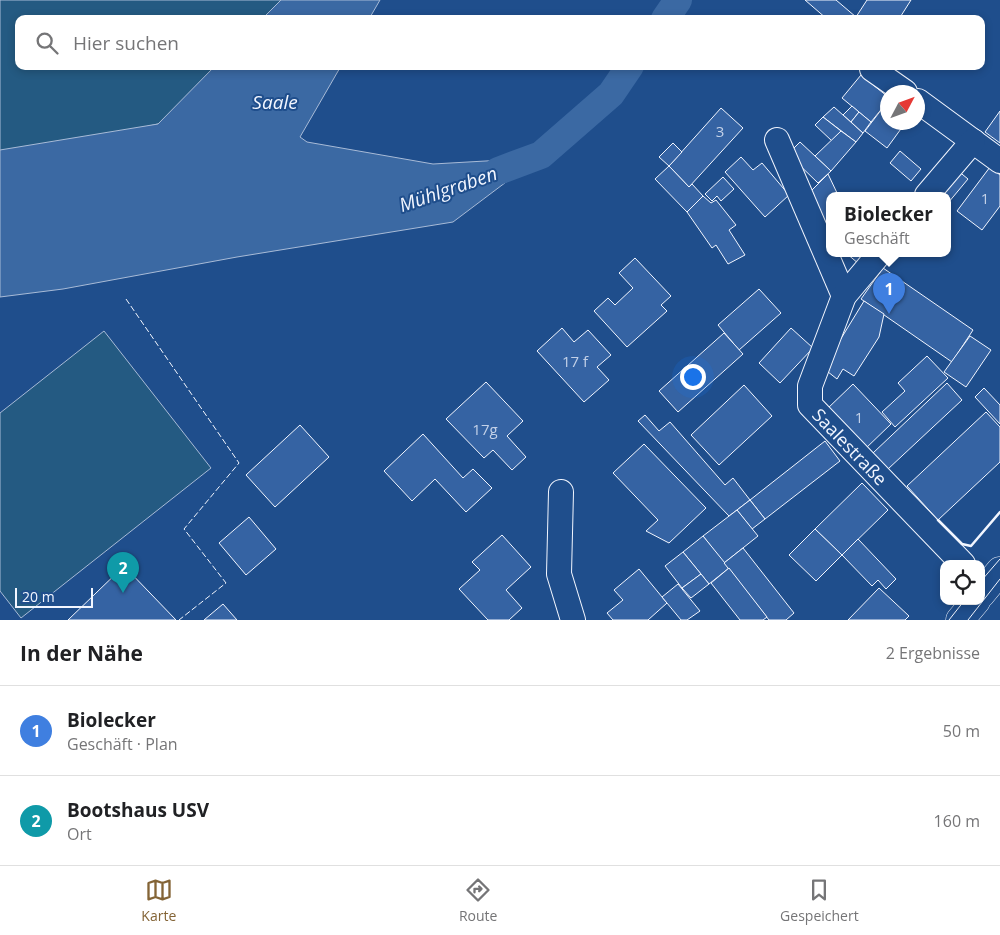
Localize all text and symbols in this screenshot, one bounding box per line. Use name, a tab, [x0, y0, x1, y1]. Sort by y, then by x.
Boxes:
search box	[15, 15, 985, 70]
icon: search	[33, 29, 61, 57]
text: Hier suchen	[73, 30, 179, 56]
north arrow	[880, 85, 925, 130]
water label: Saale	[252, 89, 298, 115]
house number: 3	[716, 121, 724, 141]
water label: Mühlgraben	[396, 160, 500, 218]
house number: 1	[981, 188, 989, 208]
popup	[826, 192, 951, 257]
text: Biolecker	[844, 201, 933, 227]
text: Geschäft	[844, 227, 910, 249]
pin: 1	[873, 273, 905, 314]
house number: 17 f	[562, 351, 589, 371]
your location	[680, 364, 706, 390]
street label: Saalestraße	[807, 403, 893, 490]
house number: 1	[855, 407, 863, 427]
house number: 17g	[472, 419, 498, 439]
pin: 2	[107, 552, 139, 593]
map controls	[940, 560, 985, 605]
button: locate	[940, 560, 985, 605]
scale bar	[15, 585, 92, 608]
text: 20 m	[22, 587, 55, 606]
text: In der Nähe	[20, 639, 143, 667]
text: 2 Ergebnisse	[886, 642, 980, 664]
text: Biolecker	[67, 707, 156, 733]
text: 1	[31, 720, 41, 742]
text: 50 m	[943, 720, 980, 742]
text: Geschäft · Plan	[67, 733, 178, 755]
text: Bootshaus USV	[67, 797, 209, 823]
text: 2	[31, 810, 41, 832]
text: 160 m	[934, 810, 980, 832]
text: Ort	[67, 823, 92, 845]
tab: Karte	[141, 876, 176, 925]
tab: Route	[459, 876, 497, 925]
tab: Gespeichert	[780, 876, 859, 925]

